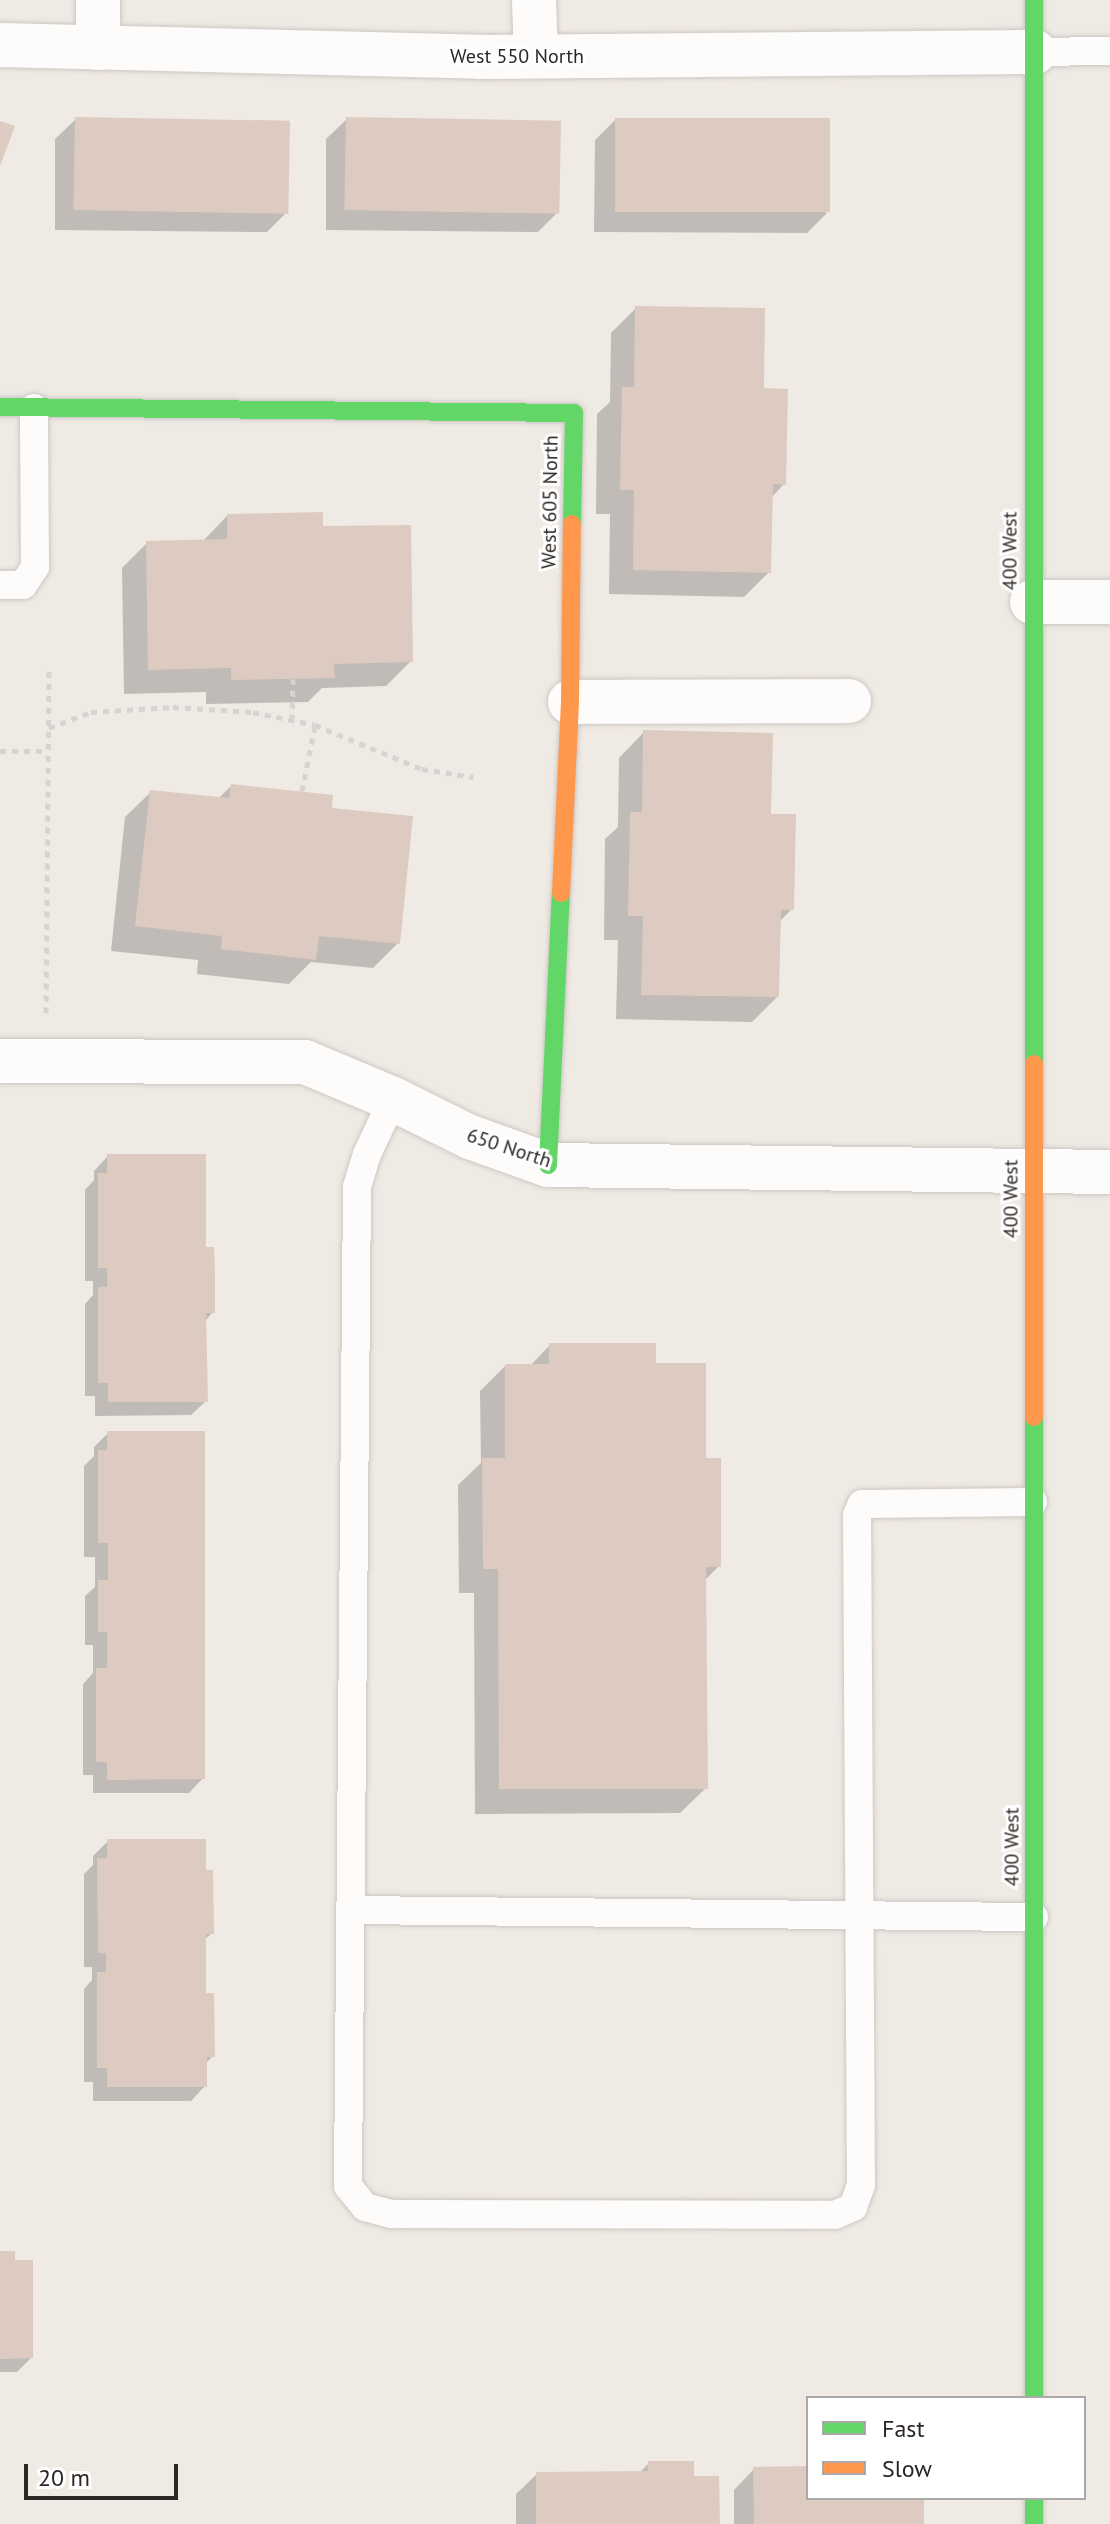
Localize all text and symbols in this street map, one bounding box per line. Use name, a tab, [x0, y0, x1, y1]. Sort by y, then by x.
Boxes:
street label: West 550 North	[450, 44, 584, 68]
street label: West 605 North	[537, 435, 563, 569]
street label: 400 West	[998, 511, 1022, 591]
street label: 650 North	[464, 1123, 554, 1173]
street label: 400 West	[999, 1159, 1023, 1239]
street label: 400 West	[1000, 1807, 1024, 1887]
legend	[806, 2396, 1086, 2500]
text: Fast	[882, 2413, 925, 2444]
scale bar	[28, 2448, 182, 2498]
text: Slow	[882, 2453, 932, 2484]
text: 20 m	[38, 2462, 90, 2493]

